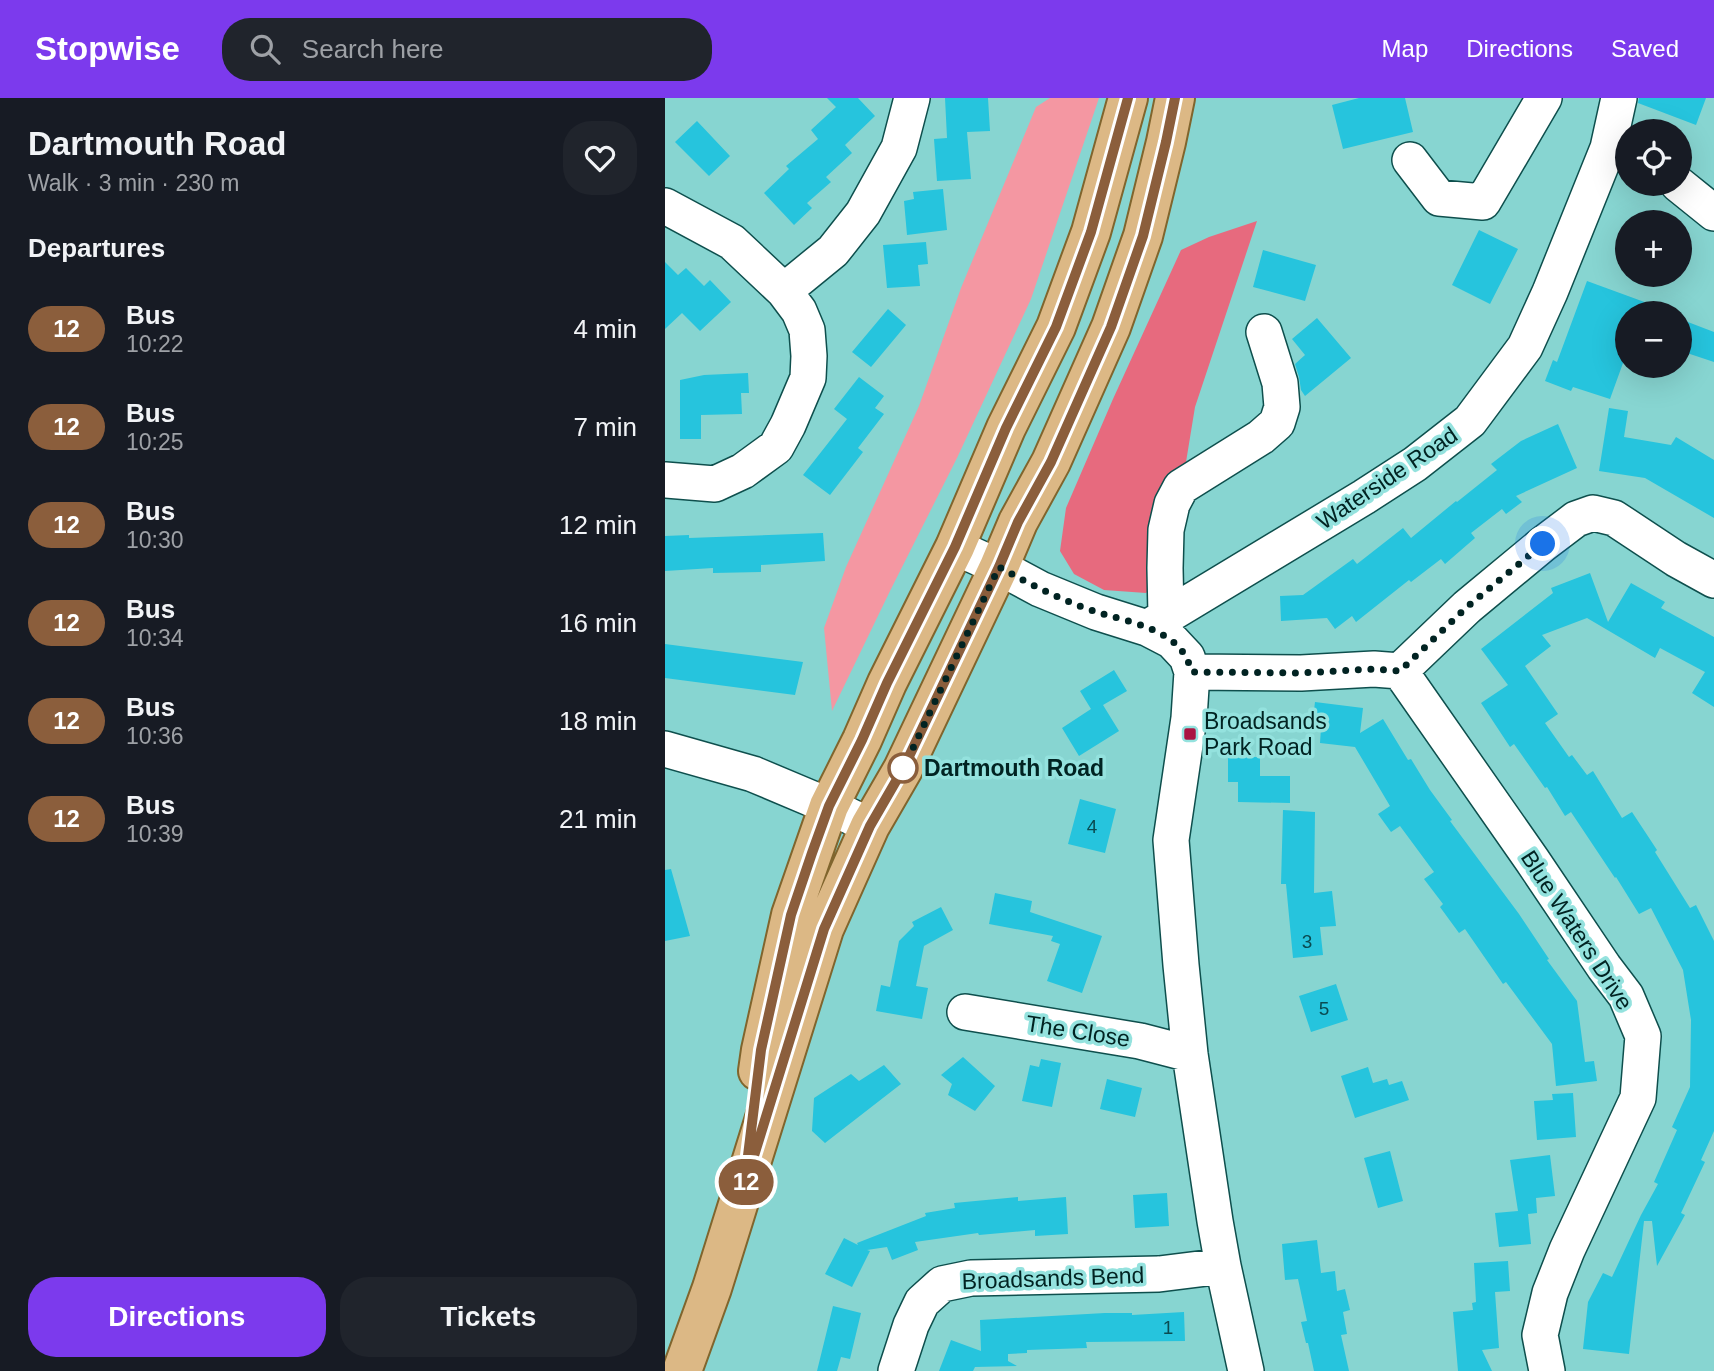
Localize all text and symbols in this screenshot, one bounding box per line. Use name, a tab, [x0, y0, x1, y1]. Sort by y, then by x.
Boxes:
search box	[222, 18, 712, 81]
text: Stopwise	[35, 30, 180, 67]
icon: search	[246, 30, 284, 68]
text: Search here	[302, 34, 444, 64]
text: Map	[1382, 35, 1428, 62]
text: Directions	[1466, 35, 1573, 62]
text: Saved	[1611, 35, 1679, 62]
map controls	[1615, 119, 1692, 378]
button: locate	[1615, 119, 1692, 196]
button: heart	[563, 121, 637, 195]
text: Dartmouth Road	[28, 125, 287, 162]
text: Walk · 3 min · 230 m	[28, 170, 239, 196]
button: +	[1615, 210, 1692, 287]
text: Departures	[28, 233, 165, 263]
text: Bus	[126, 300, 175, 330]
button: −	[1615, 301, 1692, 378]
text: 4 min	[573, 314, 637, 344]
text: 12	[53, 315, 80, 342]
text: 10:22	[126, 331, 184, 357]
text: Bus	[126, 398, 175, 428]
text: 7 min	[573, 412, 637, 442]
text: 12	[53, 413, 80, 440]
street label: Waterside Road	[1312, 421, 1462, 535]
text: 10:25	[126, 429, 184, 455]
text: Bus	[126, 496, 175, 526]
text: 12 min	[559, 510, 637, 540]
text: 12	[53, 511, 80, 538]
your location	[1525, 526, 1560, 561]
text: 10:30	[126, 527, 184, 553]
text: Bus	[126, 594, 175, 624]
text: 16 min	[559, 608, 637, 638]
text: 12	[53, 609, 80, 636]
text: 10:34	[126, 625, 184, 651]
text: Bus	[126, 692, 175, 722]
text: 18 min	[559, 706, 637, 736]
text: 12	[53, 707, 80, 734]
place label: Broadsands Park Road	[1204, 708, 1327, 760]
text: 10:36	[126, 723, 184, 749]
marker: Broadsands Park Road	[1182, 726, 1198, 742]
marker: Dartmouth Road	[888, 753, 918, 783]
place label: Dartmouth Road	[924, 755, 1104, 781]
text: Bus	[126, 790, 175, 820]
text: 21 min	[559, 804, 637, 834]
text: 12	[53, 805, 80, 832]
house number: 4	[1087, 816, 1098, 837]
text: 10:39	[126, 821, 184, 847]
street label: Blue Waters Drive	[1516, 846, 1638, 1014]
house number: 3	[1302, 931, 1312, 952]
house number: 5	[1319, 998, 1329, 1019]
street label: The Close	[1024, 1010, 1132, 1052]
line badge: 12	[715, 1159, 777, 1205]
text: 12	[733, 1168, 759, 1195]
street label: Broadsands Bend	[961, 1262, 1145, 1294]
button: Directions	[28, 1277, 326, 1357]
button: Tickets	[340, 1277, 637, 1357]
house number: 1	[1163, 1317, 1173, 1338]

